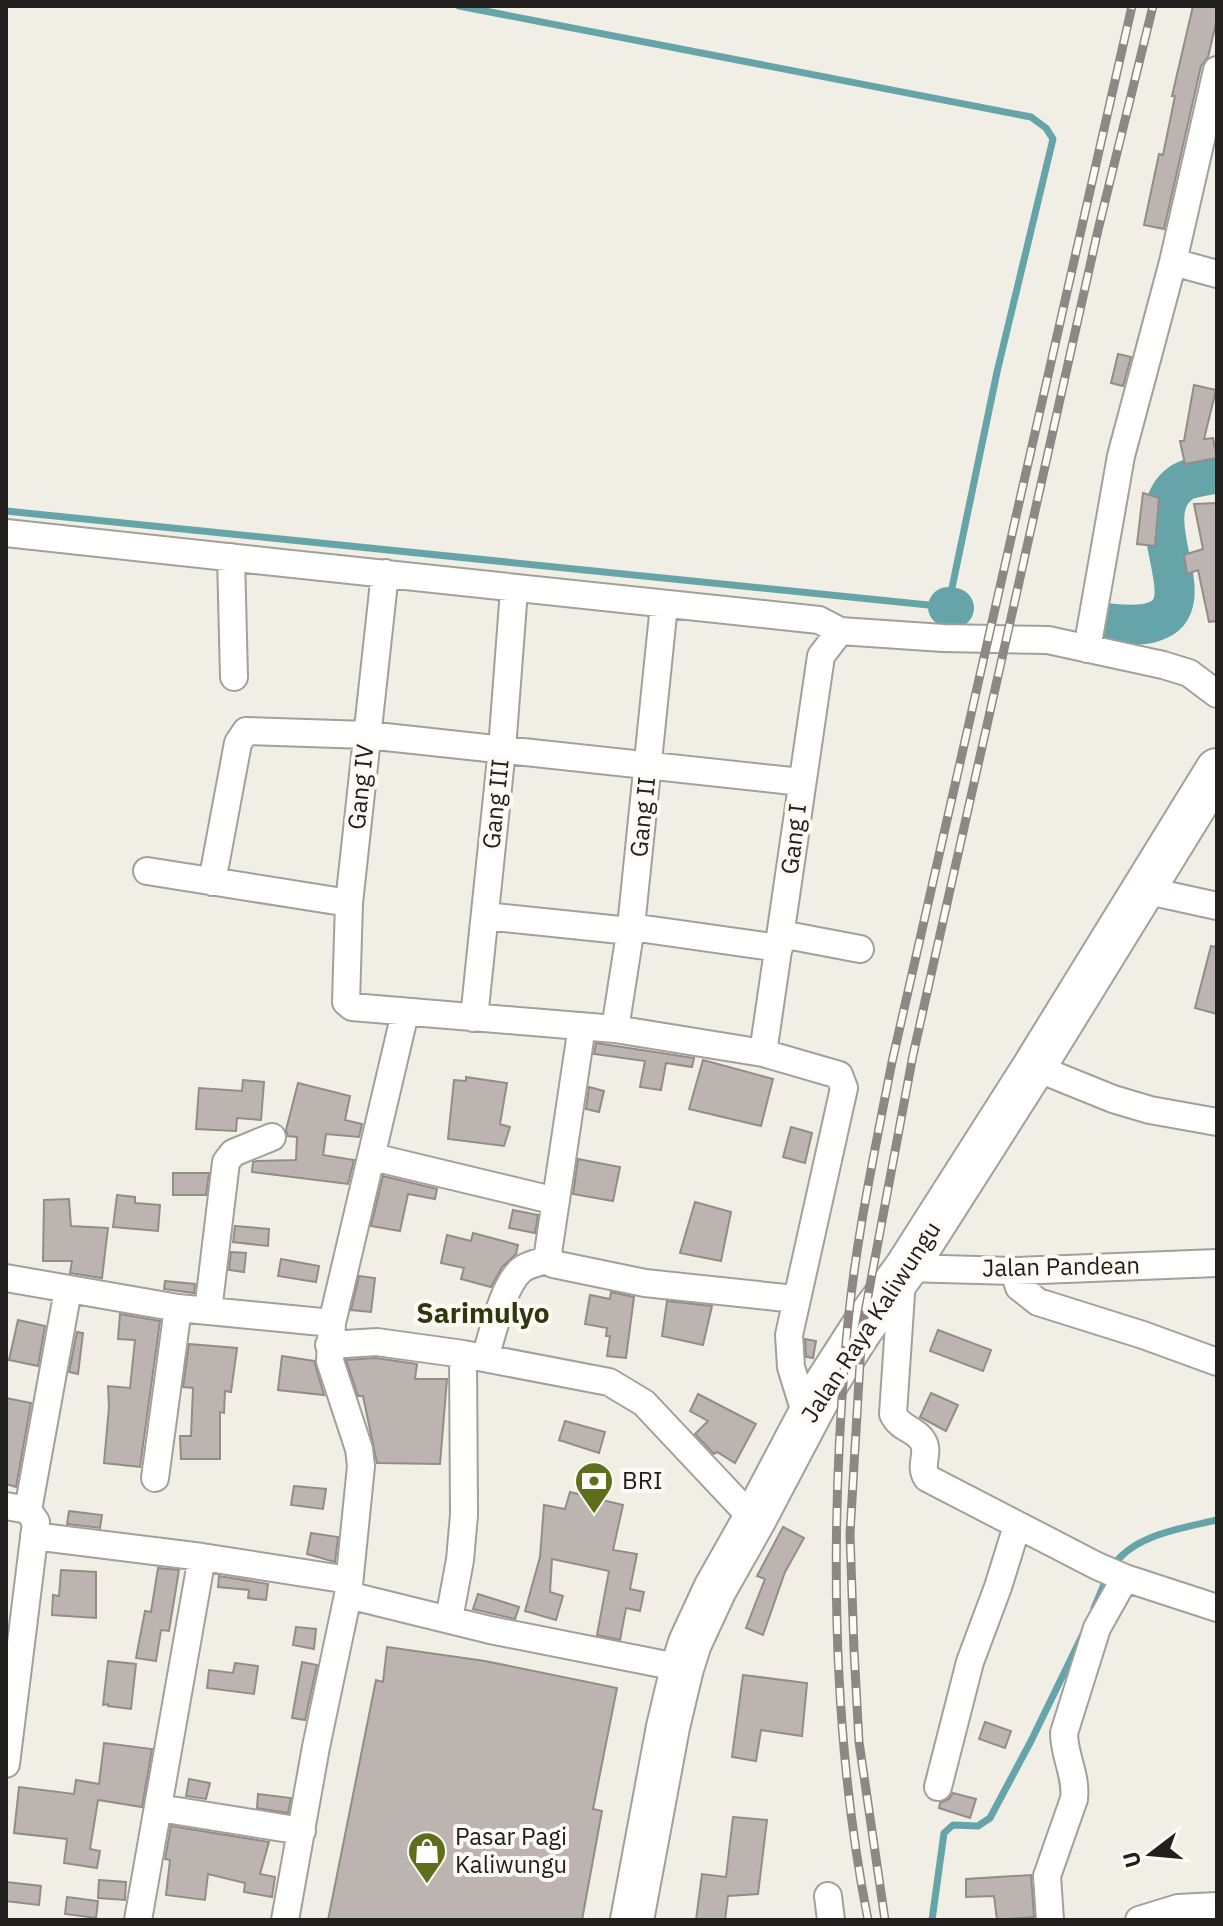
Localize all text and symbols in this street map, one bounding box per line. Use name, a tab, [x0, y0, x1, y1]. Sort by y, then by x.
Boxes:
street label: Gang IV	[340, 742, 380, 831]
street label: Gang III	[474, 757, 516, 850]
street label: Gang II	[622, 775, 662, 859]
street label: Gang I	[773, 802, 813, 876]
street label: Jalan Raya Kaliwungu	[793, 1215, 947, 1428]
street label: Jalan Pandean	[982, 1249, 1140, 1283]
district label: Sarimulyo	[416, 1294, 550, 1331]
bank icon: BRI	[573, 1460, 615, 1515]
place label: BRI	[622, 1464, 663, 1496]
north arrow	[1111, 1814, 1191, 1894]
place label: Pasar Pagi Kaliwungu	[455, 1820, 567, 1880]
shop icon: Pasar Pagi Kaliwungu	[406, 1830, 448, 1885]
text: U	[1115, 1848, 1147, 1871]

